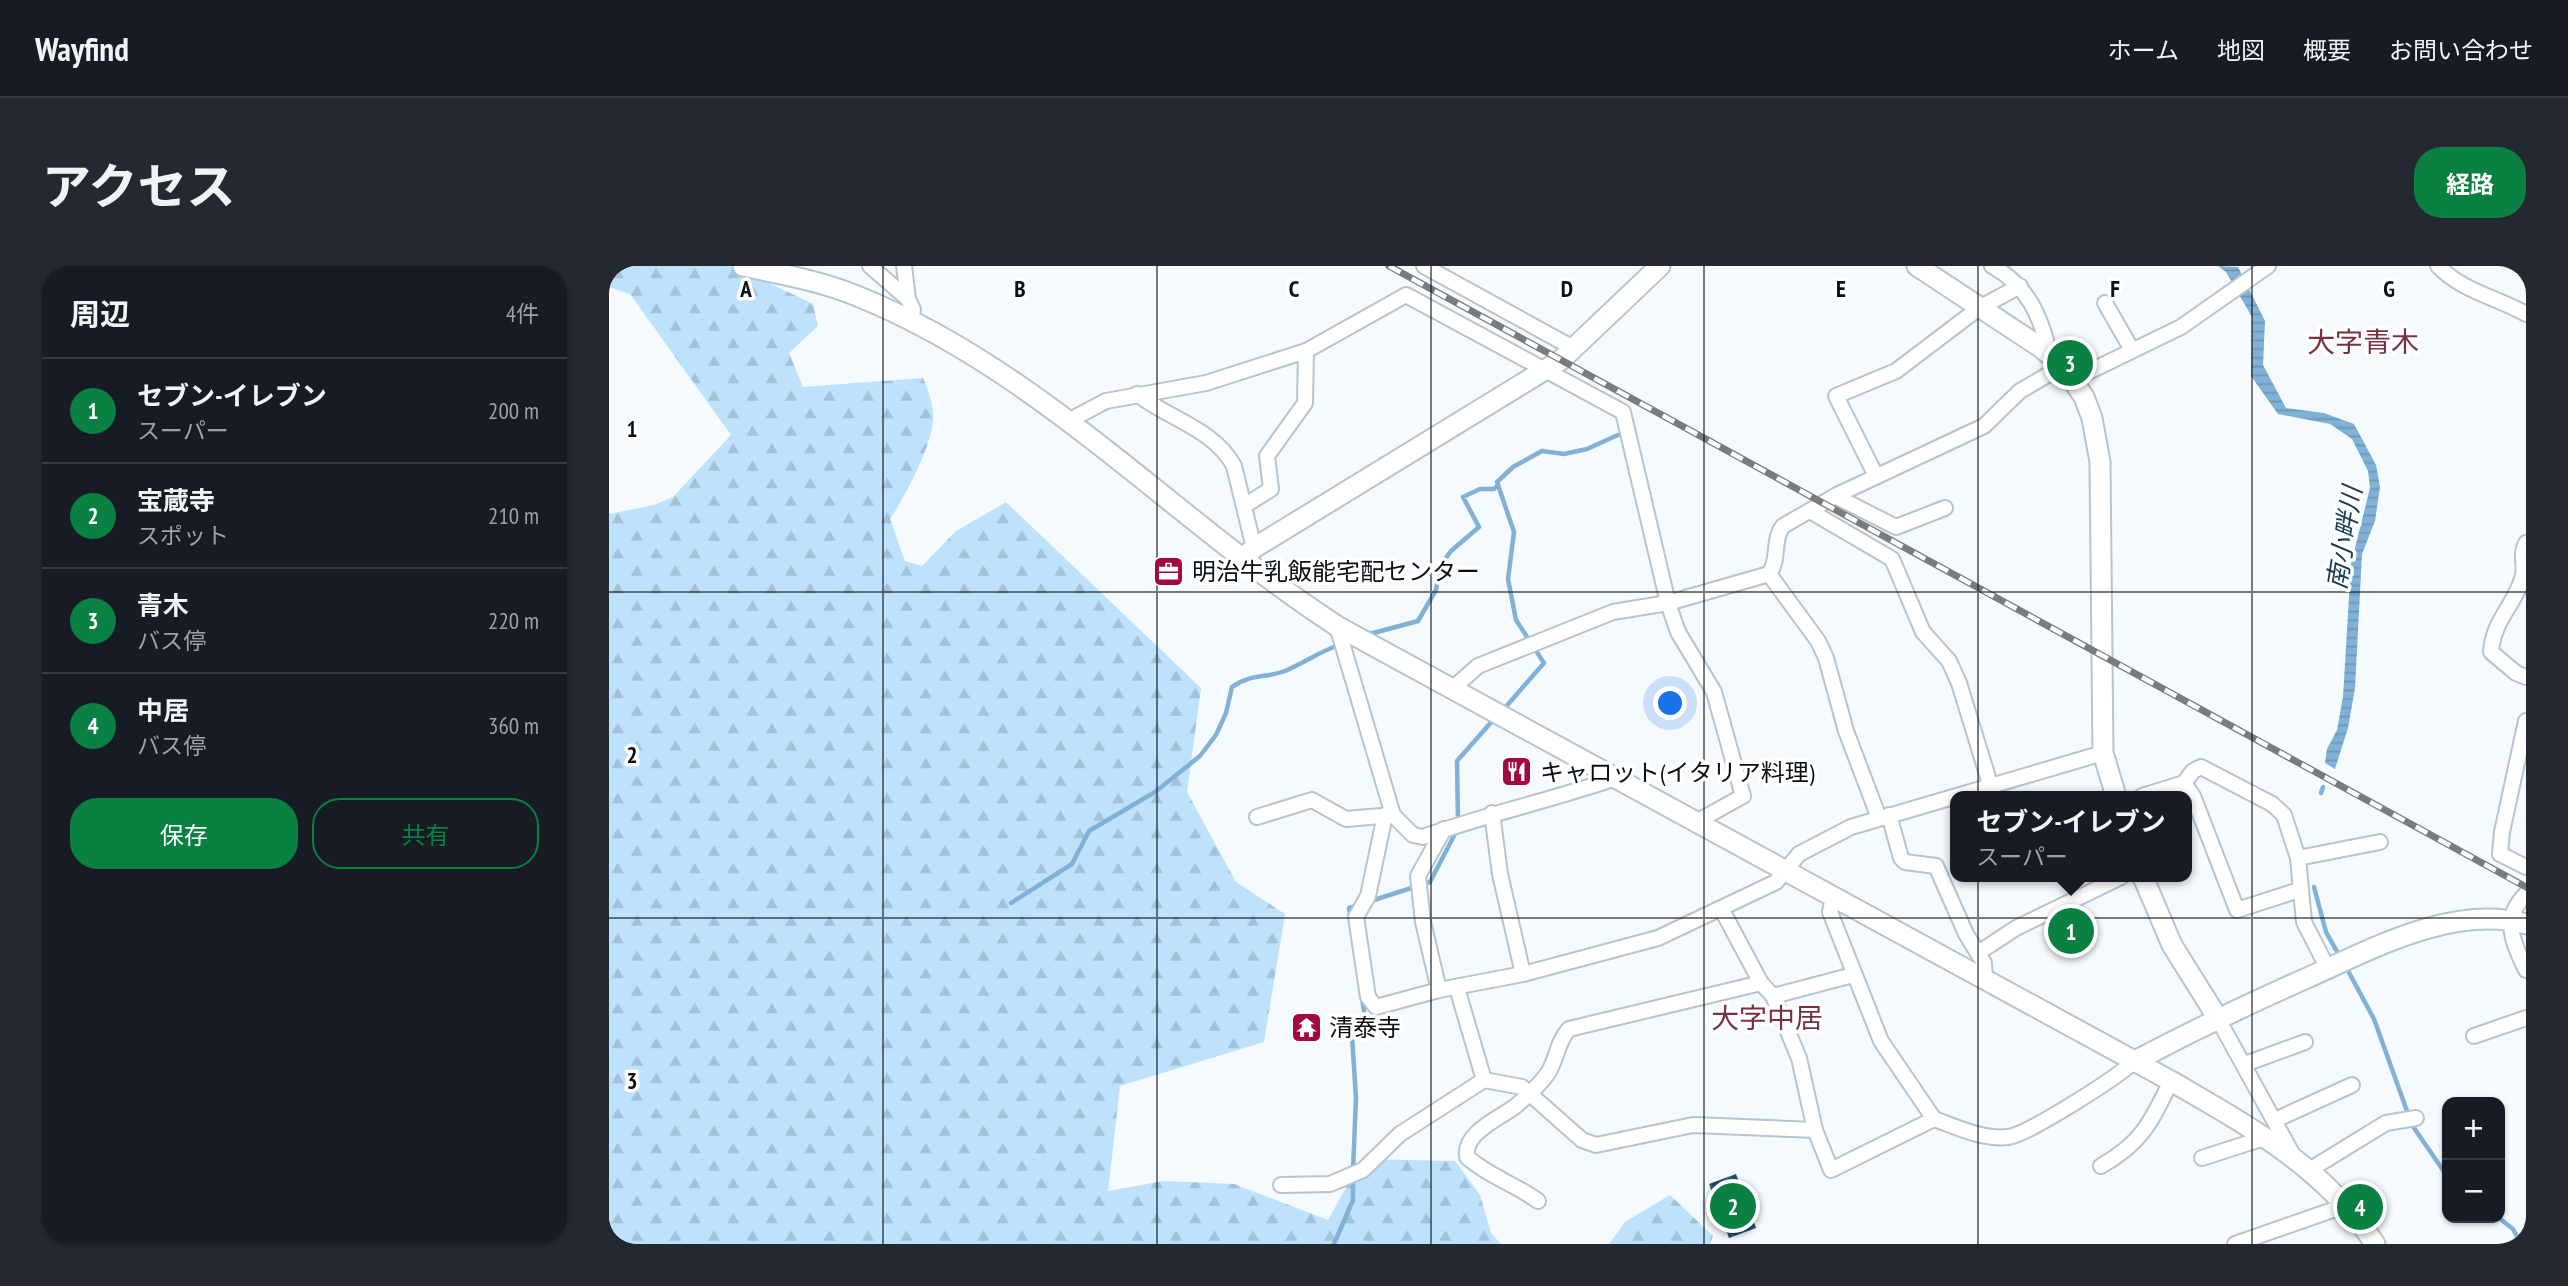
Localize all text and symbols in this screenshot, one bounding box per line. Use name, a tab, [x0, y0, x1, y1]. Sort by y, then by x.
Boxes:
text: Wayfind	[35, 27, 129, 70]
text: ホーム	[2108, 35, 2179, 66]
text: 地図	[2217, 35, 2265, 66]
text: 概要	[2303, 35, 2351, 66]
text: お問い合わせ	[2389, 35, 2533, 66]
button: 経路	[2414, 147, 2526, 218]
text: アクセス	[42, 154, 236, 218]
text: A	[739, 274, 752, 303]
text: B	[1014, 274, 1026, 303]
text: C	[1289, 274, 1300, 303]
text: D	[1561, 274, 1573, 303]
text: E	[1836, 274, 1846, 303]
text: F	[2110, 274, 2120, 303]
text: G	[2383, 274, 2395, 303]
text: 周辺	[70, 294, 130, 333]
text: 4件	[506, 299, 539, 328]
district label: 大字青木	[2307, 323, 2419, 360]
pin: 3	[2047, 337, 2093, 389]
text: セブン-イレブン	[137, 379, 327, 412]
text: 1	[88, 396, 99, 425]
text: 200 m	[488, 396, 539, 425]
text: 1	[627, 414, 638, 443]
text: スーパー	[137, 416, 229, 445]
water label: 南小畔川	[2320, 481, 2369, 592]
text: 宝蔵寺	[137, 484, 215, 517]
text: 2	[88, 501, 99, 530]
text: 210 m	[488, 501, 539, 530]
text: スポット	[137, 521, 229, 550]
office icon: 明治牛乳飯能宅配センター	[1152, 554, 1186, 588]
place label: 明治牛乳飯能宅配センター	[1192, 556, 1480, 587]
text: 青木	[137, 589, 189, 622]
text: 3	[88, 606, 99, 635]
text: 220 m	[488, 606, 539, 635]
text: バス停	[137, 626, 206, 655]
your location	[1653, 686, 1687, 720]
text: 中居	[137, 694, 189, 727]
text: 4	[88, 711, 99, 740]
text: 360 m	[488, 711, 539, 740]
text: バス停	[137, 731, 206, 760]
text: 2	[627, 740, 638, 769]
restaurant icon: キャロット(イタリア料理)	[1500, 755, 1534, 789]
place label: キャロット(イタリア料理)	[1540, 757, 1815, 788]
popup	[1950, 791, 2192, 882]
button: 保存	[70, 798, 298, 869]
button: 共有	[312, 798, 539, 869]
text: セブン-イレブン	[1976, 805, 2166, 838]
text: スーパー	[1976, 842, 2068, 871]
pin: 1	[2048, 905, 2094, 957]
district label: 大字中居	[1711, 999, 1823, 1036]
temple icon: 清泰寺	[1289, 1010, 1323, 1044]
place label: 清泰寺	[1329, 1012, 1401, 1043]
text: 3	[627, 1066, 638, 1095]
map controls	[2442, 1097, 2505, 1223]
button: +	[2442, 1097, 2505, 1160]
button: −	[2442, 1160, 2505, 1223]
pin: 2	[1710, 1180, 1756, 1232]
pin: 4	[2337, 1181, 2383, 1233]

